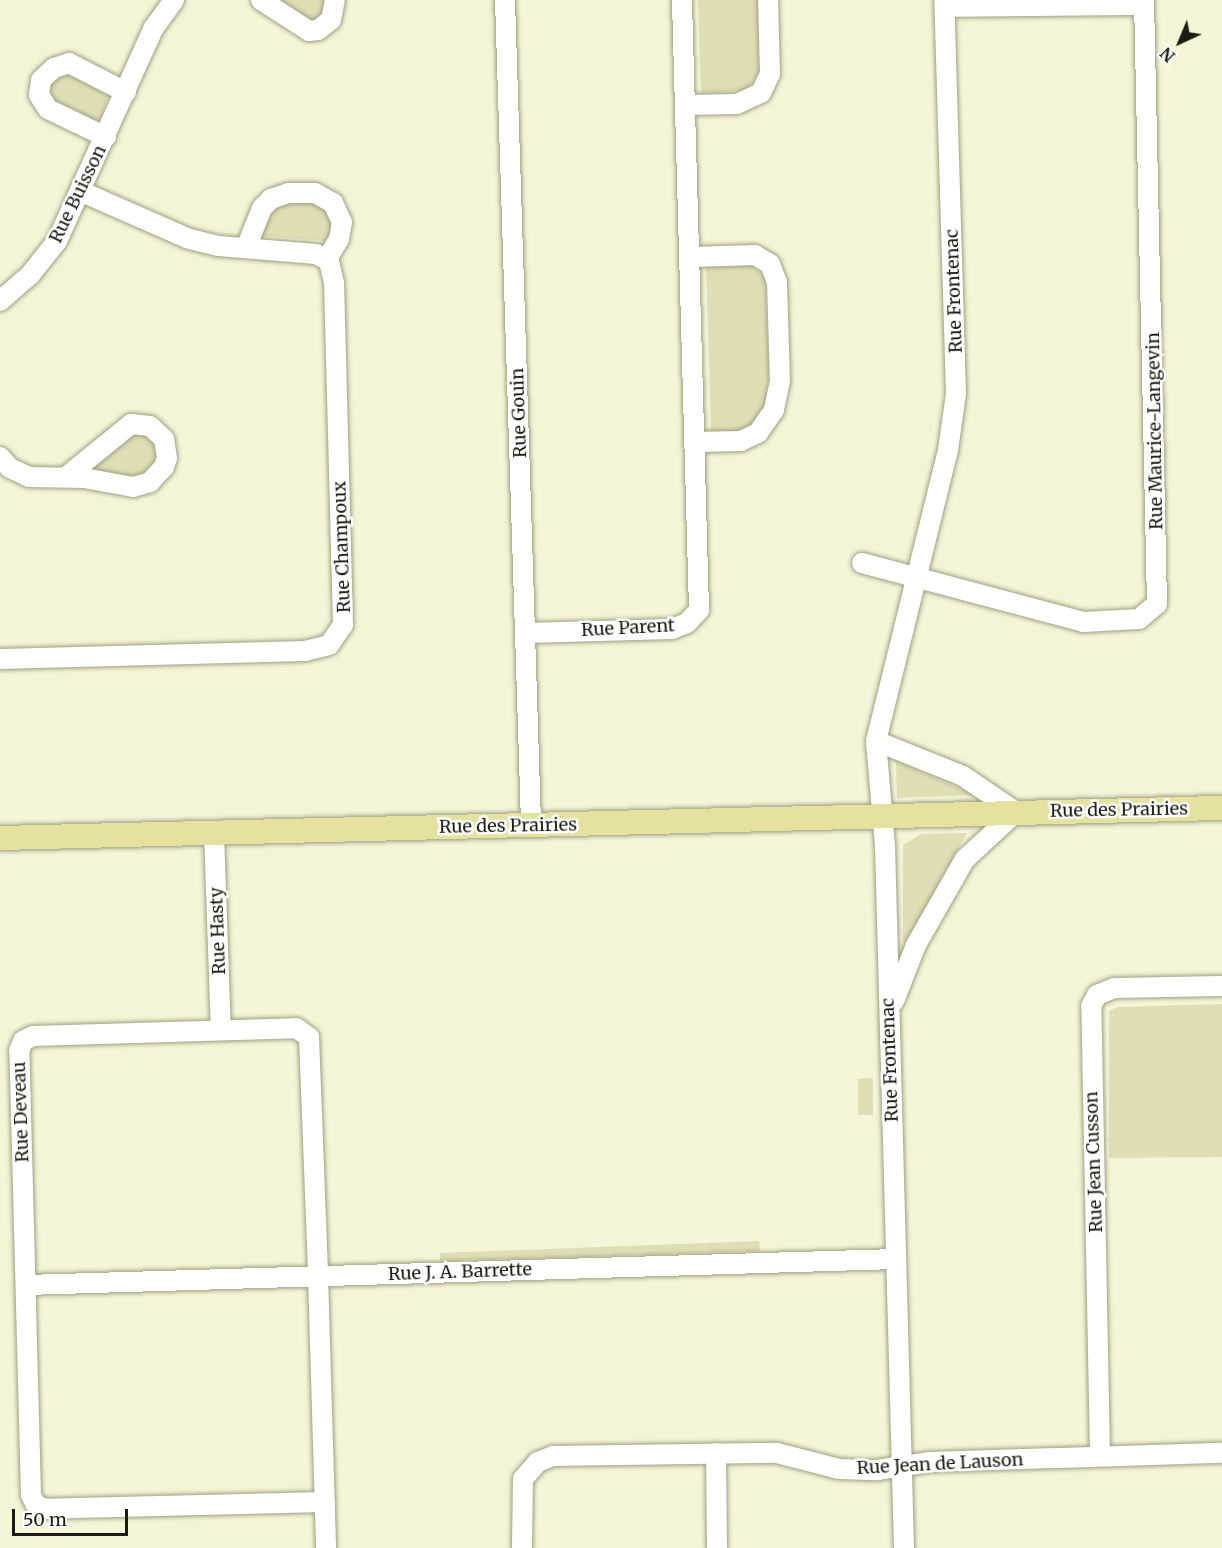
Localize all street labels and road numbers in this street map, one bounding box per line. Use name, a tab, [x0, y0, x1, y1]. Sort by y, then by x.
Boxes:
street label: Rue Buisson	[45, 141, 111, 247]
street label: Rue Frontenac	[941, 229, 967, 353]
street label: Rue Maurice-Langevin	[1142, 332, 1168, 530]
street label: Rue Gouin	[507, 368, 531, 458]
street label: Rue Champoux	[329, 481, 355, 613]
street label: Rue Parent	[581, 615, 675, 641]
street label: Rue des Prairies	[1050, 798, 1188, 822]
street label: Rue des Prairies	[439, 814, 577, 838]
street label: Rue Hasty	[206, 887, 230, 975]
street label: Rue Frontenac	[877, 998, 903, 1122]
street label: Rue Deveau	[8, 1061, 34, 1163]
street label: Rue Jean Cusson	[1081, 1091, 1107, 1233]
street label: Rue J. A. Barrette	[388, 1259, 532, 1285]
street label: Rue Jean de Lauson	[856, 1449, 1024, 1479]

